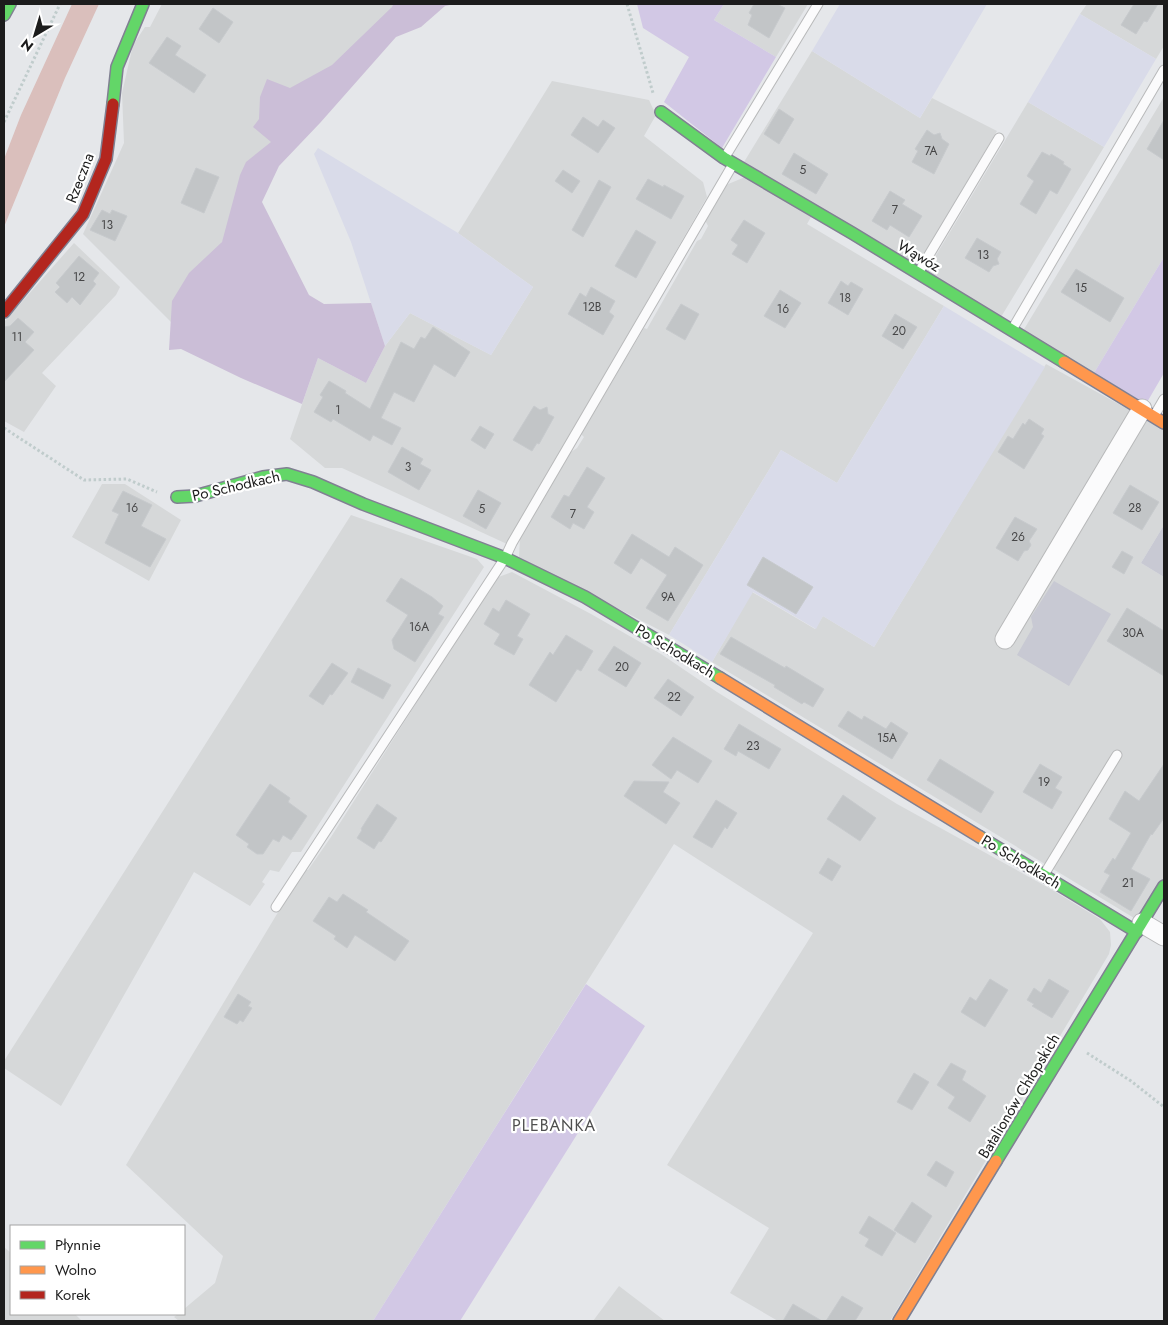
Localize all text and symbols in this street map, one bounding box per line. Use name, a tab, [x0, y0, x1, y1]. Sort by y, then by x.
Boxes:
north arrow	[10, 10, 60, 60]
text: N	[16, 34, 38, 57]
house number: 7A	[924, 142, 938, 160]
street label: Rzeczna	[60, 150, 100, 206]
house number: 5	[800, 161, 807, 179]
house number: 7	[892, 201, 899, 219]
house number: 13	[101, 216, 113, 234]
street label: Wąwóz	[893, 234, 945, 278]
house number: 13	[977, 246, 989, 264]
house number: 12	[73, 268, 85, 286]
house number: 15	[1075, 279, 1087, 297]
house number: 18	[839, 289, 851, 307]
house number: 12B	[583, 298, 602, 316]
house number: 16	[777, 300, 789, 318]
house number: 20	[892, 322, 906, 340]
house number: 11	[12, 328, 22, 346]
house number: 1	[335, 401, 341, 419]
house number: 3	[405, 458, 412, 476]
street label: Po Schodkach	[190, 465, 282, 507]
house number: 16	[126, 499, 138, 517]
house number: 28	[1128, 499, 1142, 517]
house number: 5	[479, 500, 486, 518]
house number: 7	[570, 505, 577, 523]
house number: 26	[1011, 528, 1025, 546]
house number: 9A	[661, 588, 675, 606]
house number: 16A	[409, 618, 429, 636]
street label: Po Schodkach	[631, 619, 719, 683]
house number: 30A	[1122, 624, 1144, 642]
house number: 20	[615, 658, 629, 676]
house number: 22	[667, 688, 681, 706]
house number: 15A	[877, 729, 897, 747]
house number: 23	[746, 737, 760, 755]
house number: 19	[1038, 773, 1050, 791]
street label: Po Schodkach	[977, 830, 1065, 894]
house number: 21	[1122, 874, 1134, 892]
street label: Batalionów Chłopskich	[973, 1029, 1065, 1163]
district label: PLEBANKA	[512, 1114, 596, 1137]
legend	[10, 1225, 185, 1315]
text: Płynnie	[55, 1234, 101, 1256]
text: Wolno	[55, 1259, 96, 1281]
text: Korek	[55, 1284, 91, 1306]

